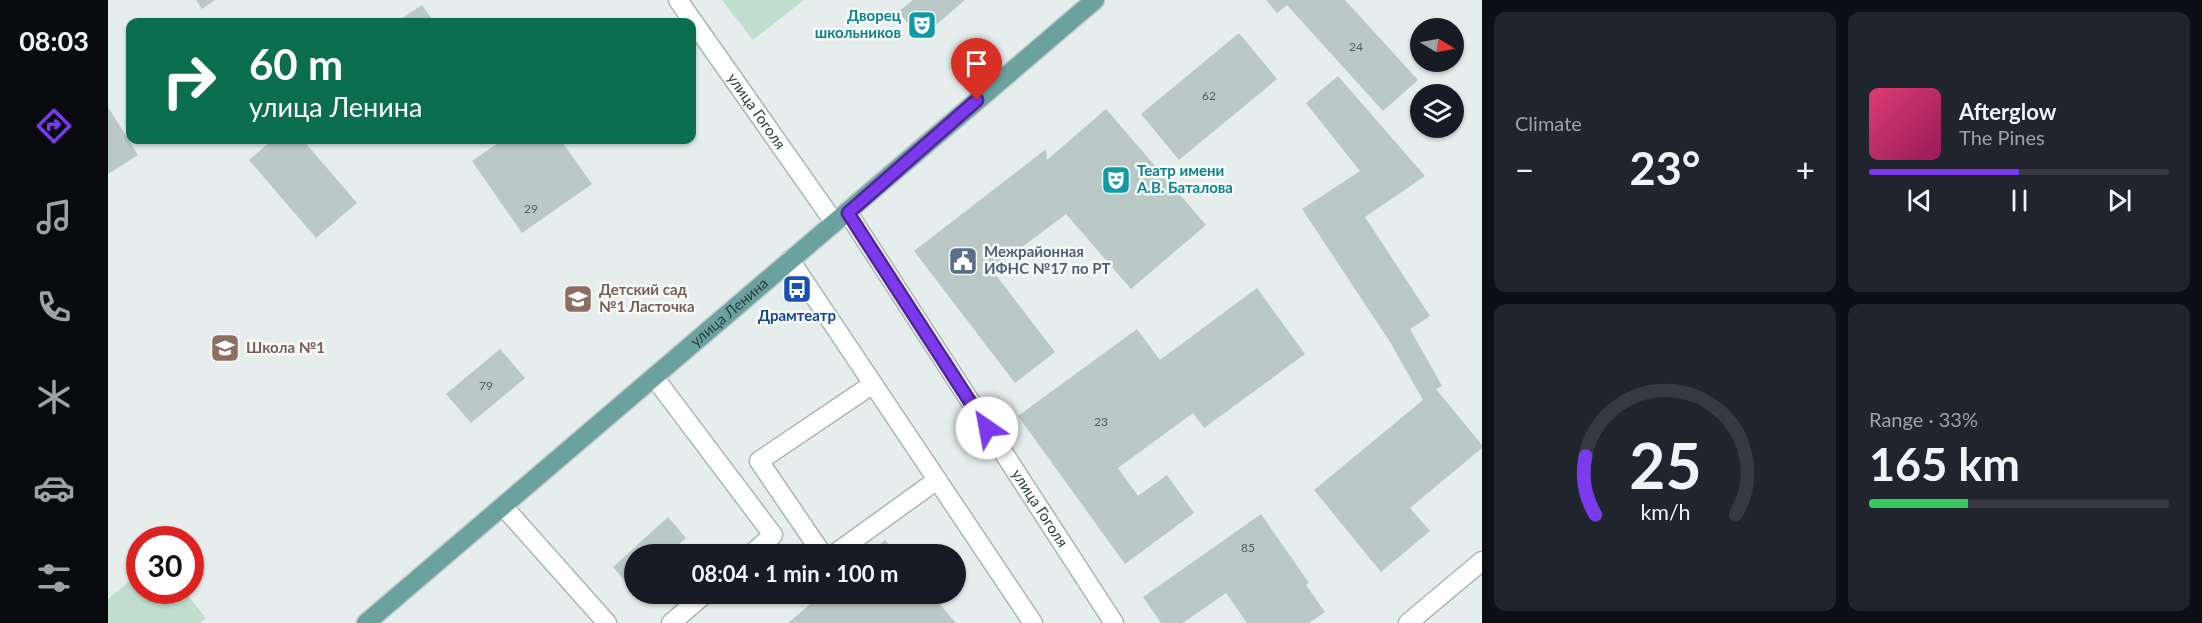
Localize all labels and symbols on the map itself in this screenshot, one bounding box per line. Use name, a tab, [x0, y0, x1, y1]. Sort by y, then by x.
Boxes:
place label: Дворец школьников	[815, 6, 902, 41]
theatre icon: Дворец школьников	[906, 9, 938, 41]
north arrow	[1410, 18, 1464, 72]
pin	[951, 38, 1002, 100]
house number: 24	[1349, 39, 1363, 54]
street label: улица Гоголя	[724, 69, 790, 152]
house number: 62	[1202, 88, 1216, 103]
place label: Театр имени А.В. Баталова	[1136, 161, 1233, 196]
theatre icon: Театр имени А.В. Баталова	[1100, 164, 1132, 196]
house number: 29	[524, 201, 538, 216]
place label: Межрайонная ИФНС №17 по РТ	[984, 242, 1111, 277]
public building icon: Межрайонная ИФНС №17 по РТ	[947, 245, 979, 277]
bus stop icon: Драмтеатр	[781, 273, 813, 305]
street label: улица Ленина	[686, 274, 771, 350]
place label: Детский сад №1 Ласточка	[599, 280, 695, 315]
school or university icon: Детский сад №1 Ласточка	[562, 283, 594, 315]
place label: Драмтеатр	[758, 306, 836, 324]
school or university icon: Школа №1	[209, 332, 241, 364]
place label: Школа №1	[246, 338, 325, 356]
house number: 79	[479, 378, 493, 393]
position arrow	[955, 396, 1019, 460]
house number: 23	[1094, 414, 1108, 429]
street label: улица Гоголя	[1009, 465, 1072, 550]
speed limit sign: 30	[126, 526, 204, 604]
house number: 85	[1241, 540, 1255, 555]

